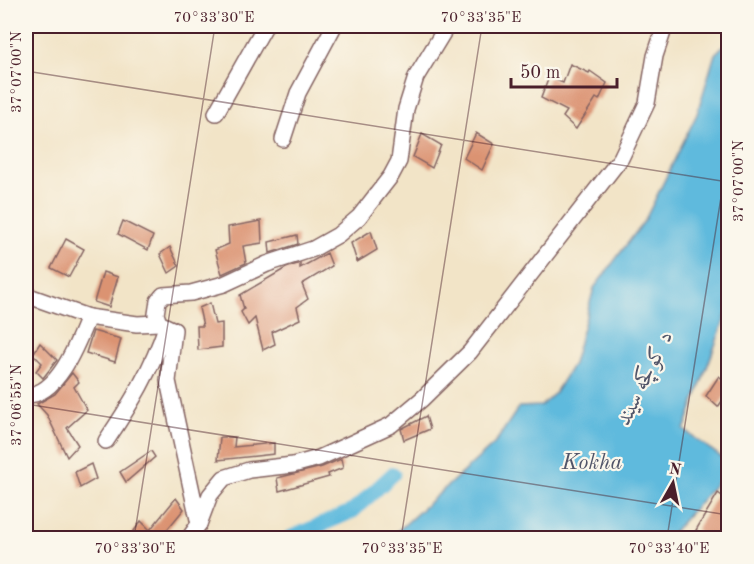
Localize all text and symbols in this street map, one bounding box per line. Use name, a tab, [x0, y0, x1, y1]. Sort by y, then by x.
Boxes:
text: 70°33'30"E	[174, 11, 254, 26]
text: 70°33'35"E	[441, 11, 521, 26]
text: 37°07'00"N	[10, 31, 25, 113]
scale bar	[511, 51, 618, 89]
text: 50 m	[520, 64, 560, 82]
text: 37°07'00"N	[732, 140, 747, 222]
water label: د کوکچه سیند	[611, 326, 680, 430]
text: 37°06'55"N	[10, 364, 25, 446]
water label: Kokha	[561, 452, 623, 474]
north arrow	[643, 453, 703, 513]
text: N	[668, 461, 683, 479]
text: 70°33'30"E	[95, 542, 175, 557]
text: 70°33'35"E	[362, 542, 442, 557]
text: 70°33'40"E	[629, 542, 709, 557]

